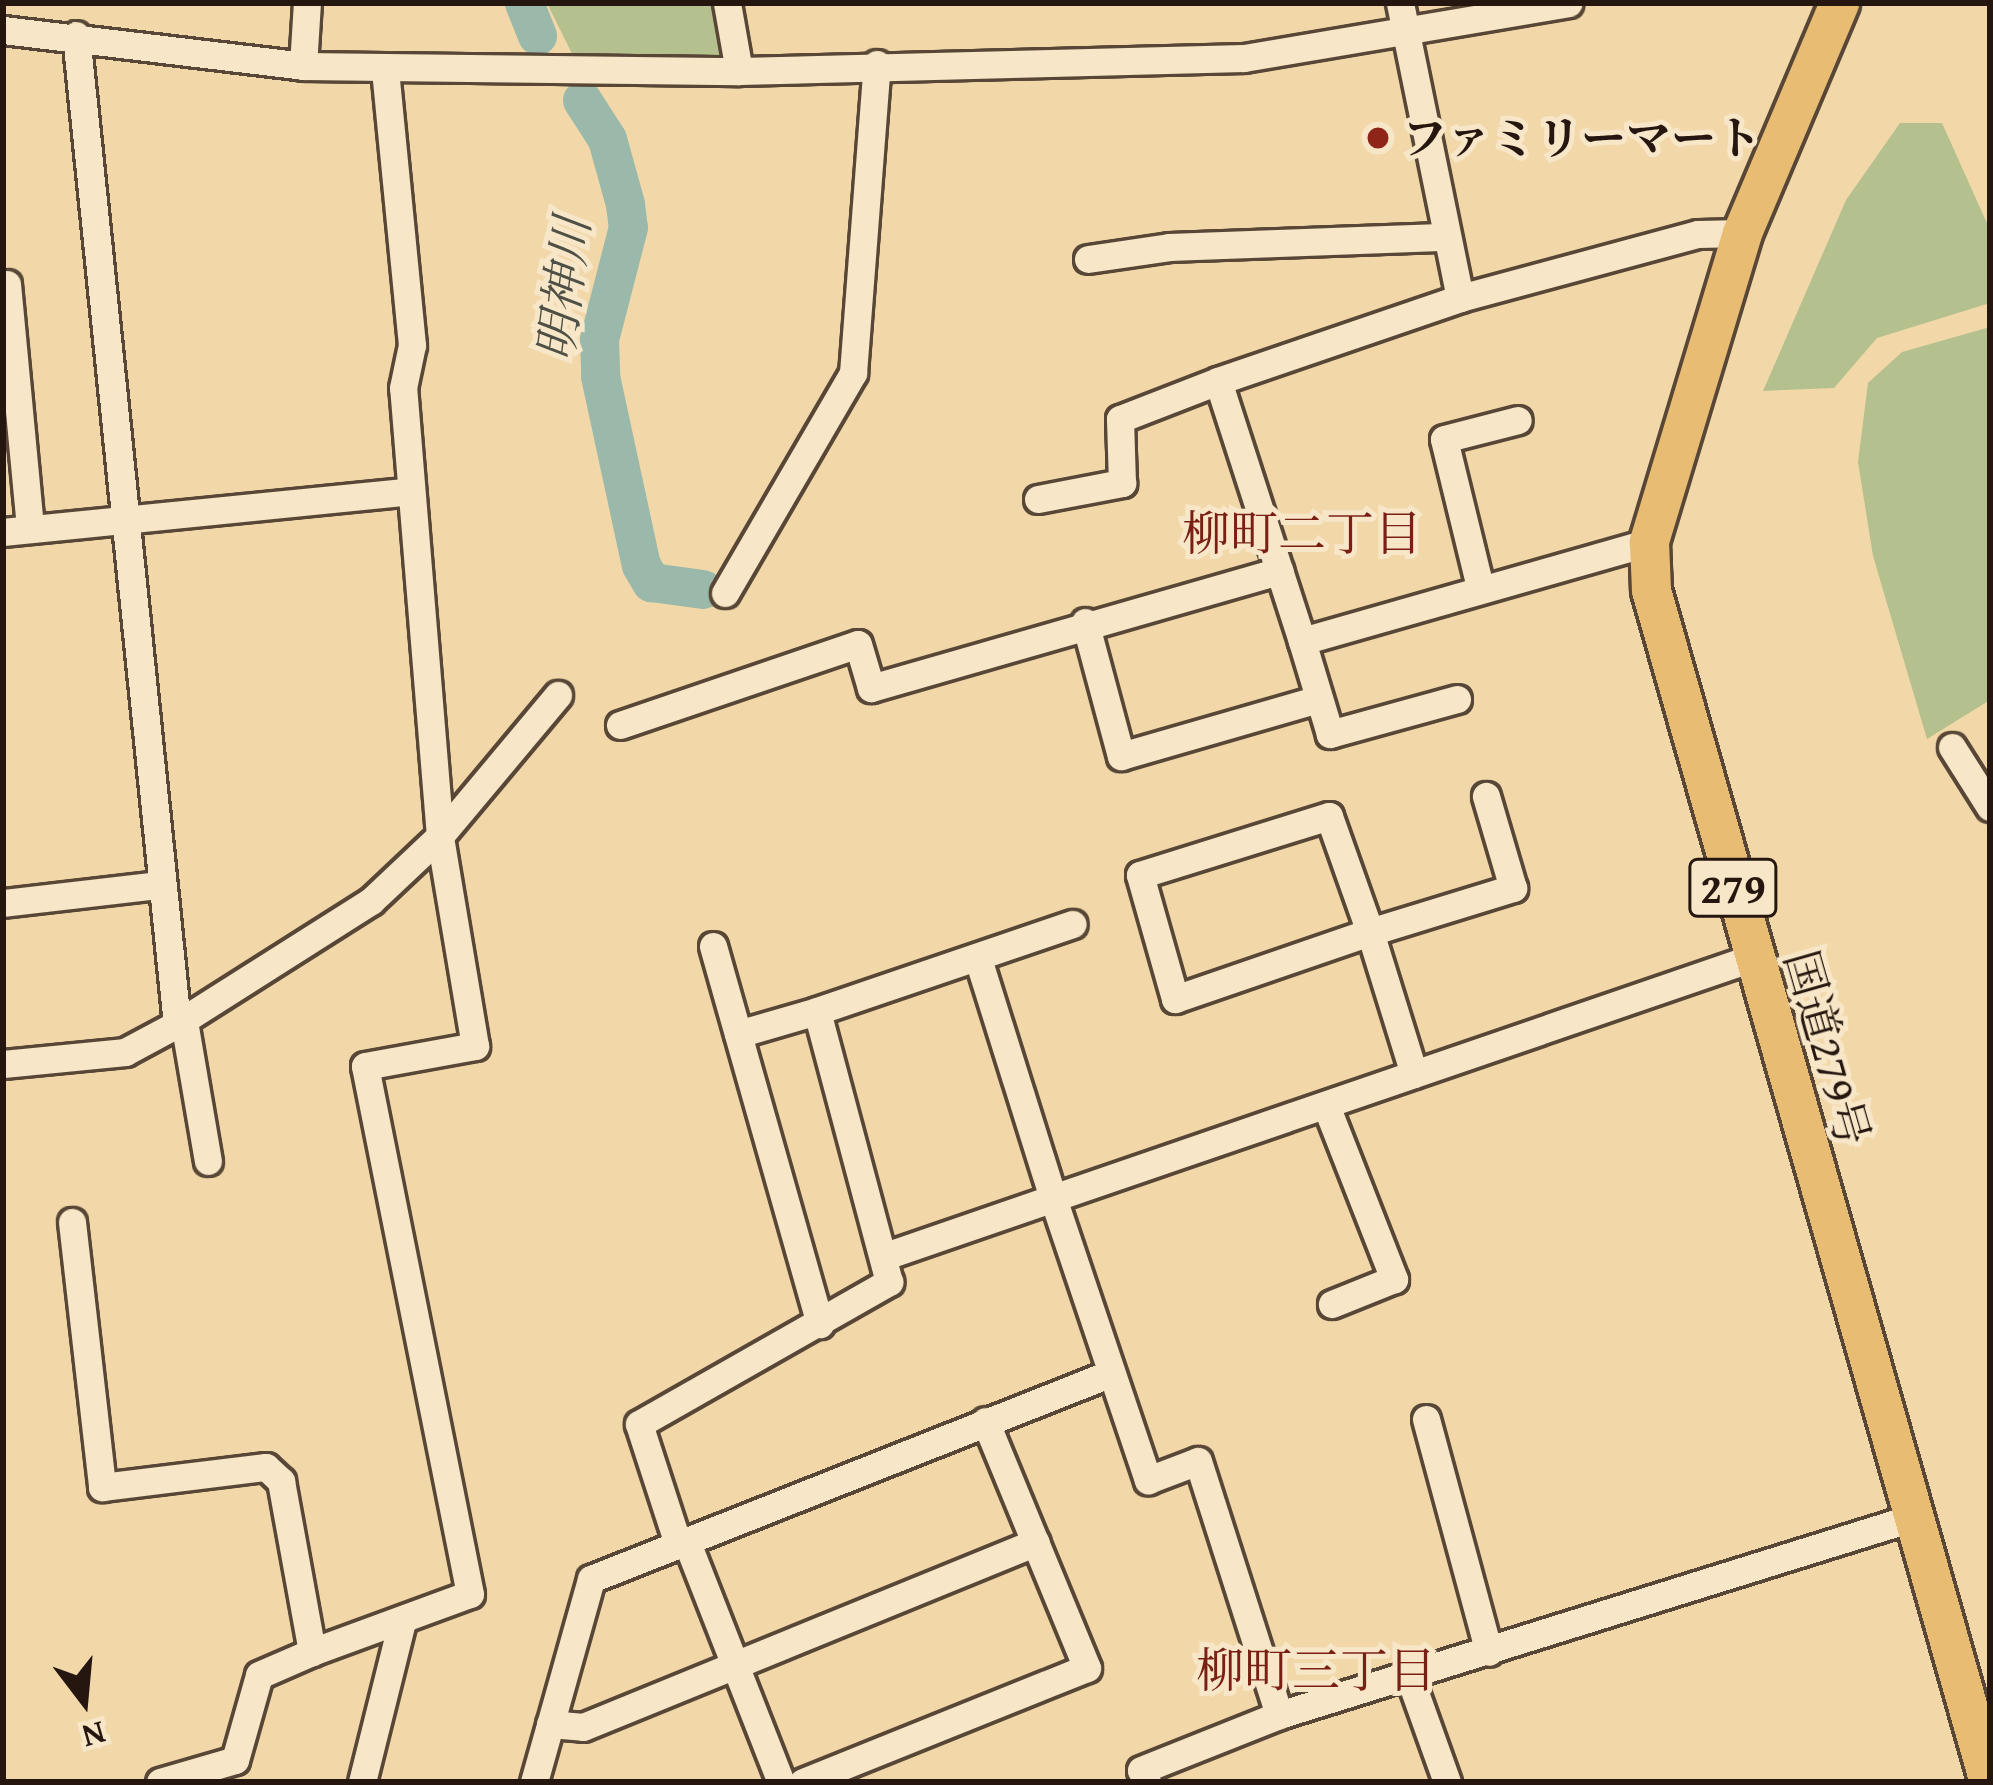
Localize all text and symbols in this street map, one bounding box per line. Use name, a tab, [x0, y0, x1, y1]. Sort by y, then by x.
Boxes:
place label: ファミリーマート	[1402, 111, 1762, 165]
marker: ファミリーマート	[1365, 125, 1391, 151]
water label: 明神川	[526, 214, 600, 364]
district label: 柳町二丁目	[1182, 504, 1422, 562]
road number: 279	[1688, 852, 1778, 924]
street label: 国道279号	[1774, 944, 1882, 1152]
north arrow	[24, 1641, 144, 1761]
district label: 柳町三丁目	[1196, 1641, 1436, 1699]
text: N	[77, 1709, 111, 1762]

